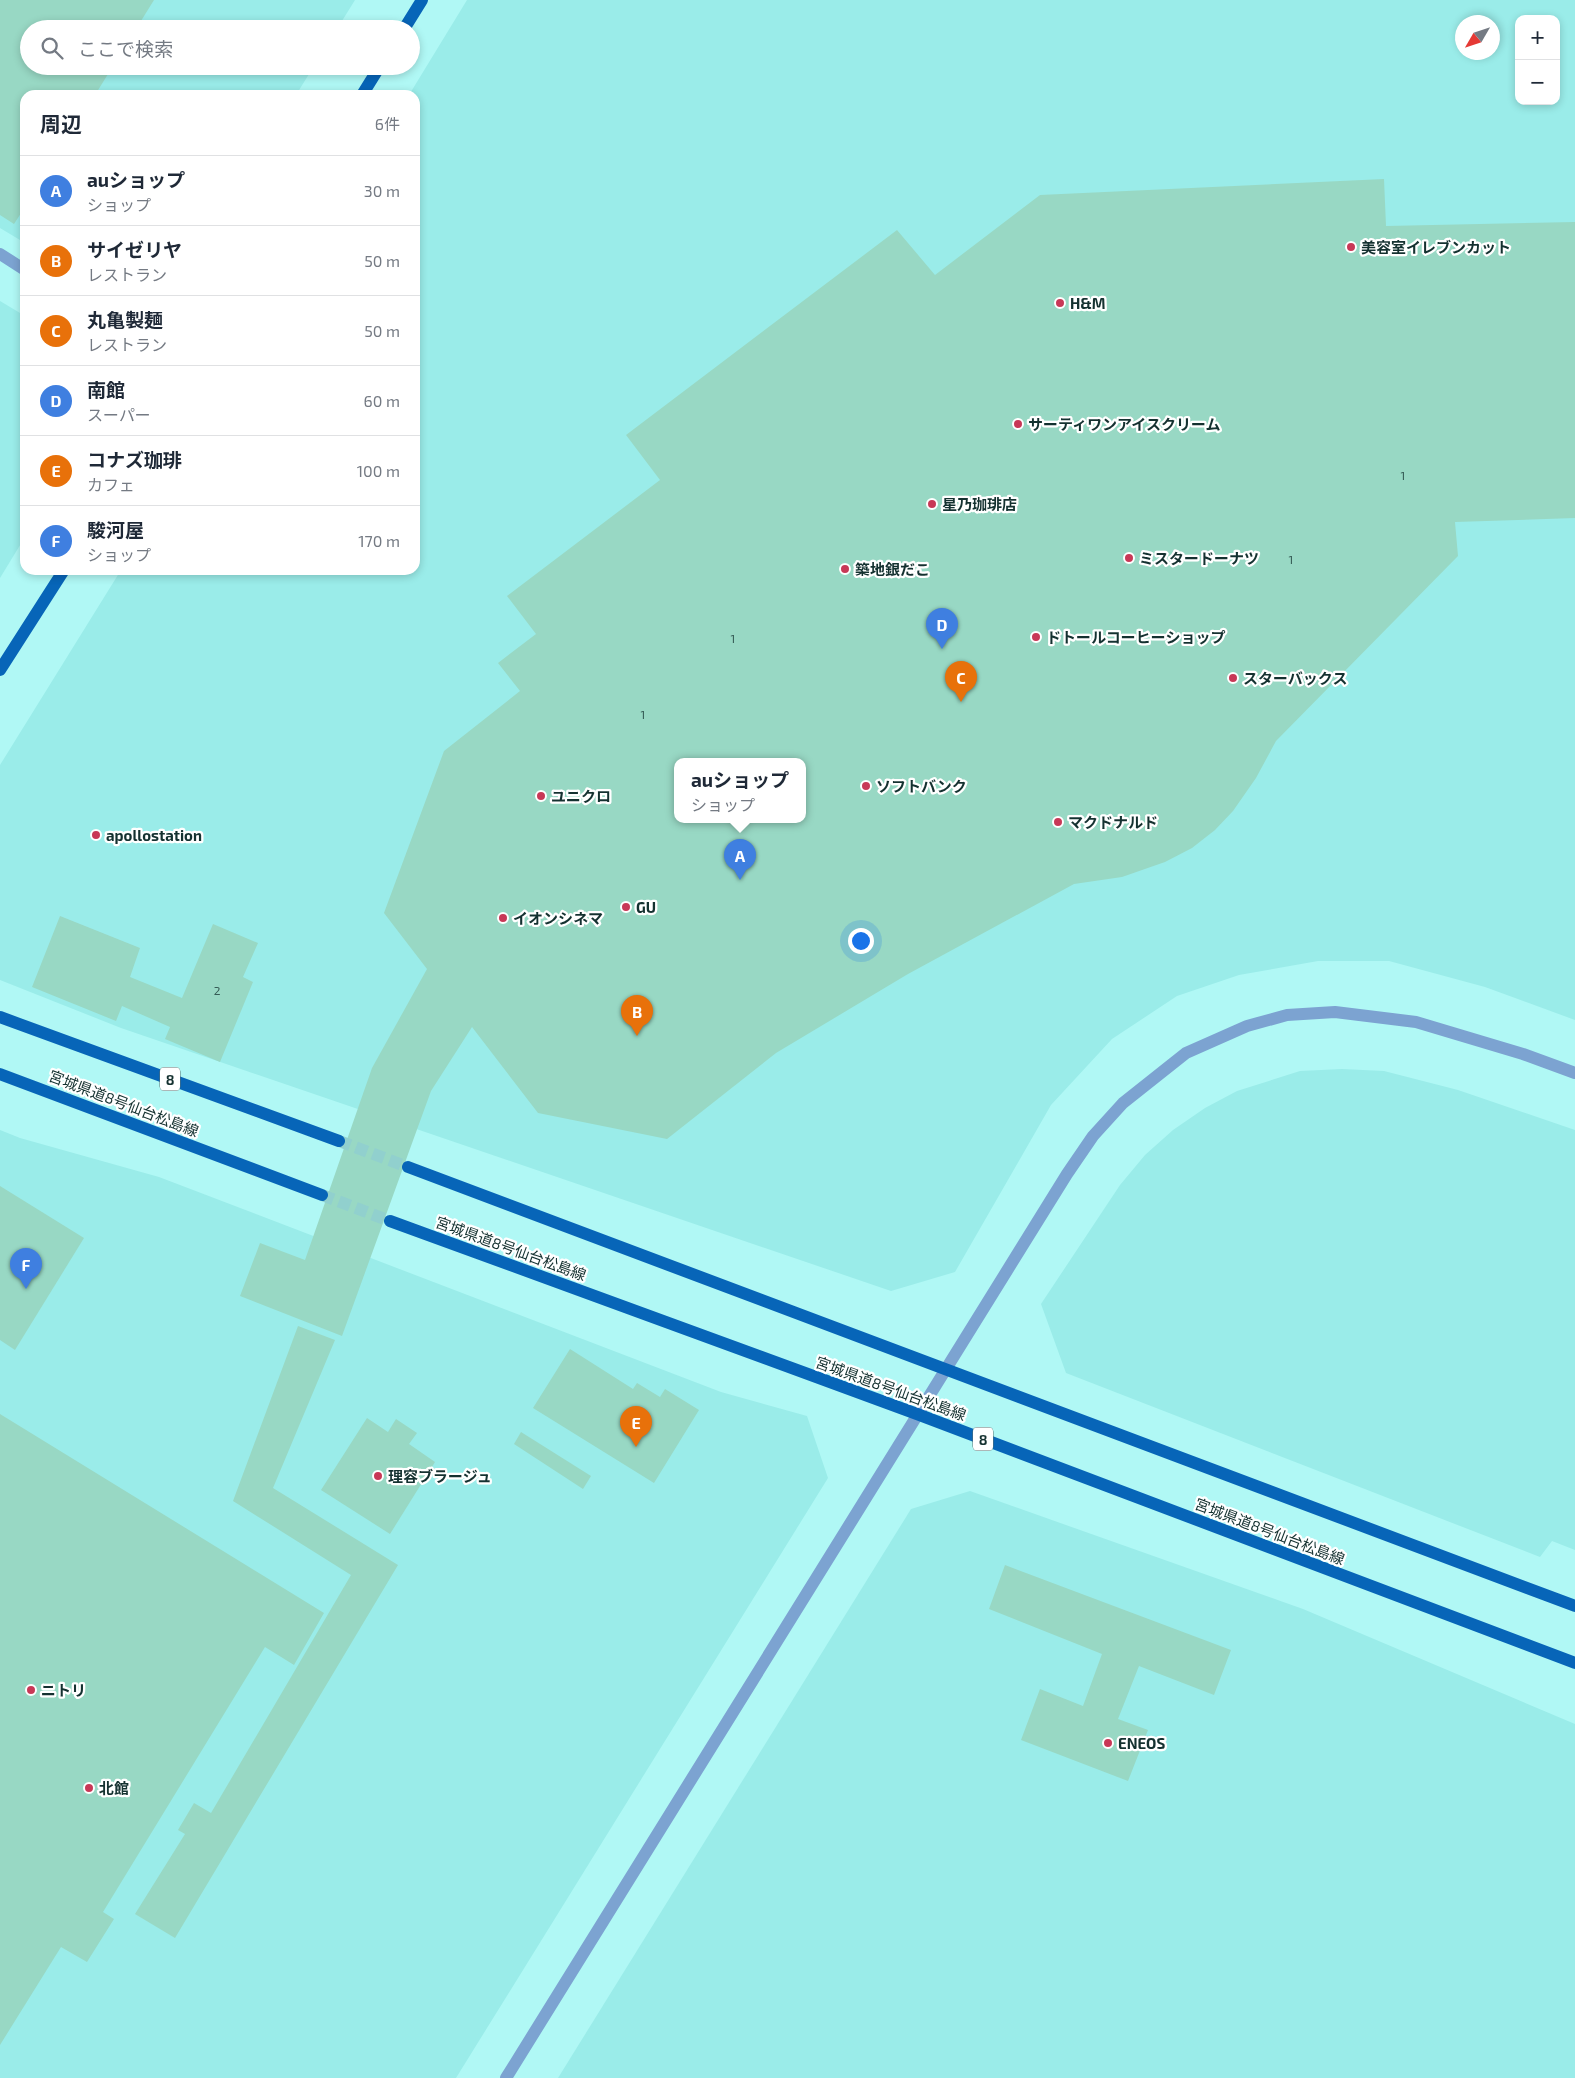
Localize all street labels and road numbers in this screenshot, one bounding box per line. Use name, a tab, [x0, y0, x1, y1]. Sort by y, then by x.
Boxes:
street label: 宮城県道8号仙台松島線	[47, 1066, 201, 1140]
road number: 8	[160, 1068, 180, 1090]
street label: 宮城県道8号仙台松島線	[433, 1212, 589, 1284]
street label: 宮城県道8号仙台松島線	[813, 1352, 969, 1424]
road number: 8	[973, 1428, 993, 1450]
street label: 宮城県道8号仙台松島線	[1193, 1494, 1347, 1568]

